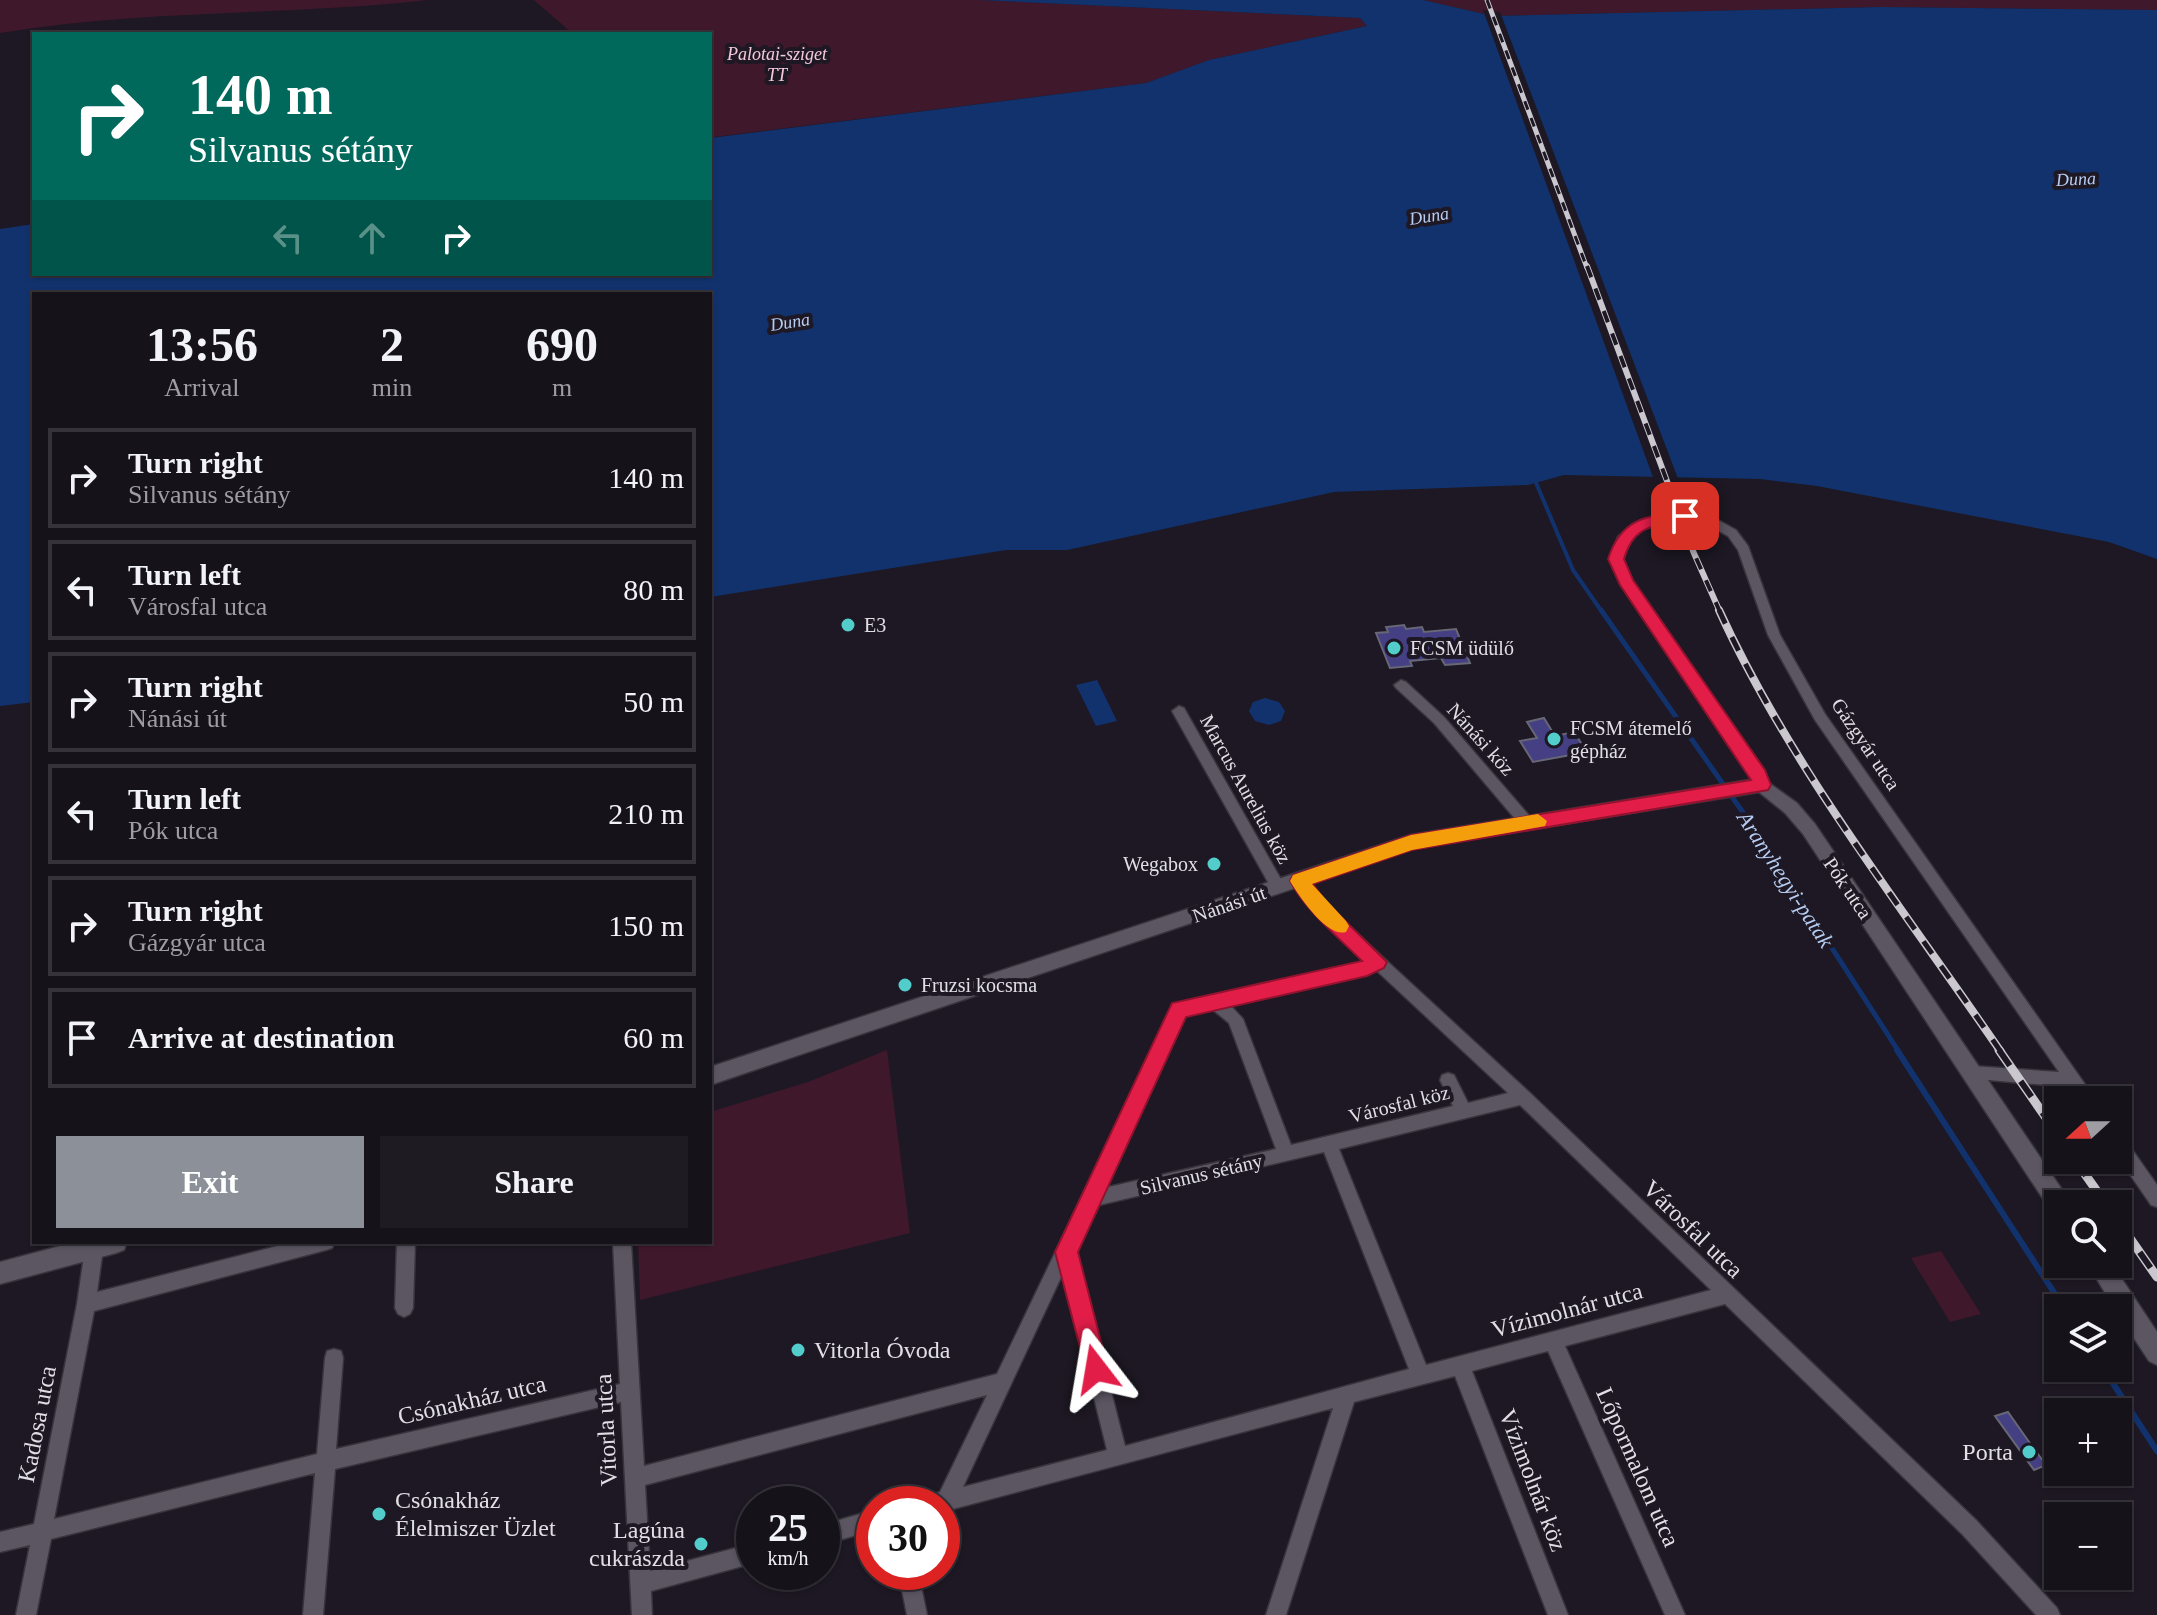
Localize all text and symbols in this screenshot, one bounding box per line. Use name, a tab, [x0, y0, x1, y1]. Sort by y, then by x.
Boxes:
park label: Palotai-sziget TT	[726, 44, 828, 85]
icon: right	[56, 64, 160, 168]
text: 140 m	[188, 64, 333, 126]
text: Silvanus sétány	[188, 130, 413, 170]
water label: Duna	[2055, 168, 2096, 190]
water label: Duna	[1407, 203, 1450, 229]
icon: left	[266, 216, 310, 260]
icon: ahead	[350, 216, 394, 260]
icon: right	[434, 216, 478, 260]
water label: Duna	[768, 309, 811, 335]
text: 13:56	[146, 318, 258, 371]
text: 2	[380, 318, 404, 371]
text: 690	[526, 318, 598, 371]
text: Arrival	[164, 373, 239, 402]
text: min	[372, 373, 412, 402]
text: m	[552, 373, 572, 402]
text: Turn right	[128, 446, 263, 479]
icon: right	[60, 456, 104, 500]
text: 140 m	[608, 461, 684, 494]
text: Silvanus sétány	[128, 480, 291, 509]
pin	[1651, 482, 1719, 550]
icon: arrive	[1663, 494, 1707, 538]
text: Turn left	[128, 558, 241, 591]
icon: left	[60, 568, 104, 612]
text: 80 m	[623, 573, 684, 606]
text: Városfal utca	[128, 592, 267, 621]
place label: E3	[864, 614, 886, 636]
marker: E3	[839, 616, 857, 634]
place label: FCSM üdülő	[1410, 637, 1514, 659]
marker: FCSM üdülő	[1385, 639, 1403, 657]
text: Turn right	[128, 670, 263, 703]
icon: right	[60, 680, 104, 724]
text: 50 m	[623, 685, 684, 718]
street label: Gázgyár utca	[1826, 694, 1905, 795]
street label: Nánási köz	[1443, 698, 1519, 780]
text: Nánási út	[128, 704, 227, 733]
street label: Marcus Aurelius köz	[1196, 711, 1296, 867]
place label: FCSM átemelő gépház	[1570, 717, 1692, 763]
marker: FCSM átemelő gépház	[1545, 730, 1563, 748]
text: Turn left	[128, 782, 241, 815]
icon: left	[60, 792, 104, 836]
text: 210 m	[608, 797, 684, 830]
water label: Aranyhegyi-patak	[1731, 805, 1840, 953]
text: Pók utca	[128, 816, 218, 845]
place label: Wegabox	[1123, 853, 1198, 876]
street label: Pók utca	[1819, 853, 1877, 923]
marker: Wegabox	[1205, 855, 1223, 873]
street label: Nánási út	[1189, 881, 1269, 927]
text: Turn right	[128, 894, 263, 927]
icon: right	[60, 904, 104, 948]
text: 150 m	[608, 909, 684, 942]
text: Gázgyár utca	[128, 928, 266, 957]
place label: Fruzsi kocsma	[921, 974, 1037, 996]
marker: Fruzsi kocsma	[896, 976, 914, 994]
icon: arrive	[60, 1016, 104, 1060]
text: Arrive at destination	[128, 1021, 395, 1054]
text: 60 m	[623, 1021, 684, 1054]
street label: Városfal köz	[1346, 1081, 1452, 1127]
north arrow	[2044, 1086, 2132, 1174]
map controls	[2044, 1086, 2132, 1590]
button: Exit	[56, 1136, 364, 1228]
button: Share	[380, 1136, 688, 1228]
street label: Silvanus sétány	[1138, 1149, 1265, 1200]
street label: Városfal utca	[1638, 1175, 1749, 1283]
button: search	[2044, 1190, 2132, 1278]
street label: Vízimolnár utca	[1489, 1277, 1646, 1343]
button: layers	[2044, 1294, 2132, 1382]
position arrow	[1054, 1327, 1138, 1411]
place label: Vitorla Óvoda	[814, 1337, 951, 1363]
marker: Vitorla Óvoda	[789, 1341, 807, 1359]
street label: Kadosa utca	[13, 1363, 61, 1484]
street label: Csónakház utca	[395, 1370, 549, 1430]
street label: Vitorla utca	[590, 1373, 622, 1487]
street label: Lőpormalom utca	[1591, 1383, 1685, 1551]
button: +	[2044, 1398, 2132, 1486]
street label: Vízimolnár köz	[1494, 1405, 1572, 1555]
place label: Porta	[1962, 1439, 2013, 1465]
marker: Porta	[2020, 1443, 2038, 1461]
speed limit sign: 30	[856, 1486, 960, 1590]
place label: Csónakház Élelmiszer Üzlet	[395, 1487, 556, 1541]
button: −	[2044, 1502, 2132, 1590]
marker: Csónakház Élelmiszer Üzlet	[370, 1505, 388, 1523]
text: 25	[768, 1505, 808, 1550]
place label: Lagúna cukrászda	[589, 1517, 685, 1571]
marker: Lagúna cukrászda	[692, 1535, 710, 1553]
text: km/h	[767, 1547, 809, 1569]

